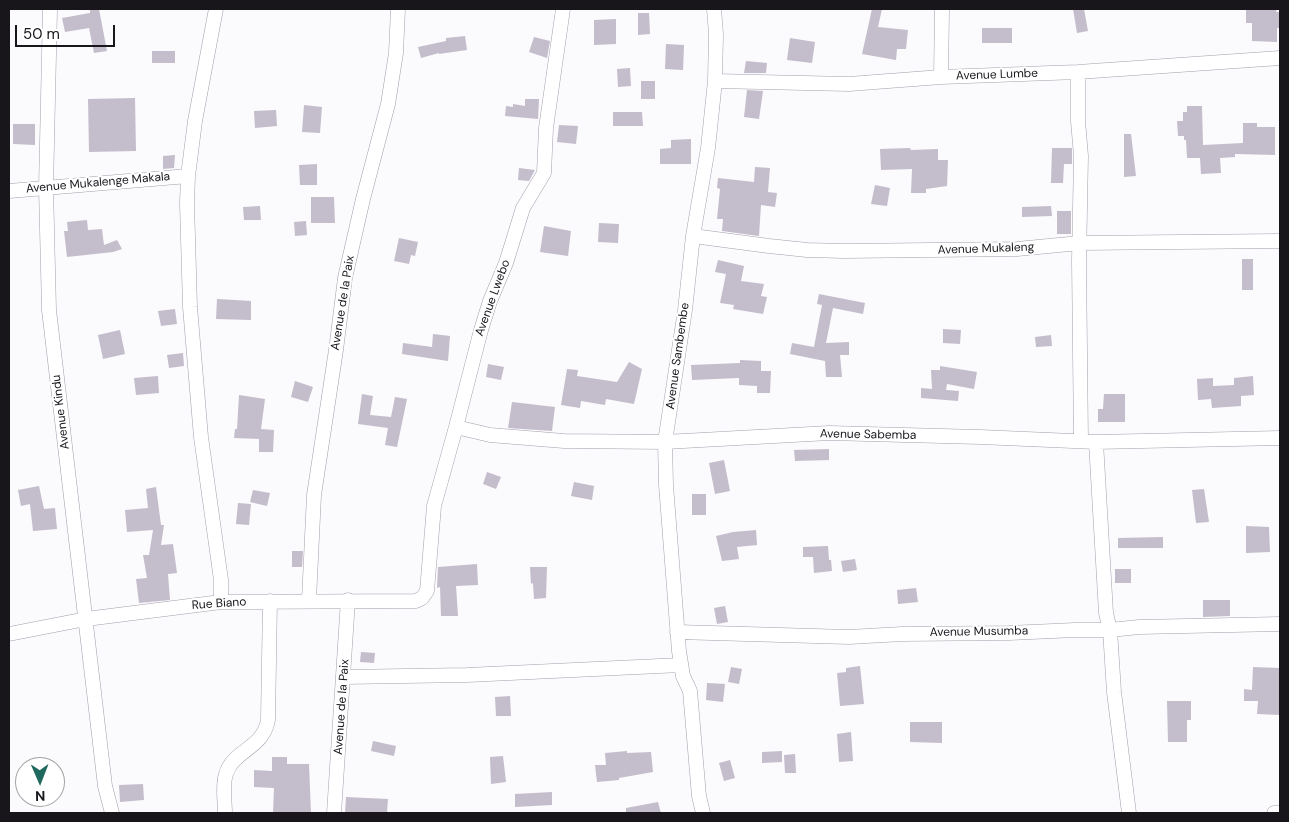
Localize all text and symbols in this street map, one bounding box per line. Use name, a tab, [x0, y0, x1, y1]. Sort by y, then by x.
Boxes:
scale bar	[18, 15, 118, 47]
text: 50 m	[23, 24, 60, 44]
street label: Avenue Lumbe	[956, 66, 1038, 84]
street label: Avenue Mukalenge Makala	[25, 170, 171, 196]
street label: Avenue Mukaleng	[938, 240, 1034, 258]
street label: Avenue de la Paix	[328, 254, 358, 352]
street label: Avenue Lwebo	[473, 258, 513, 338]
street label: Avenue Sambembe	[663, 302, 693, 410]
street label: Avenue Kindu	[49, 374, 73, 450]
street label: Avenue Sabemba	[820, 427, 916, 443]
street label: Rue Biano	[191, 595, 247, 613]
street label: Avenue Musumba	[930, 624, 1028, 640]
street label: Avenue de la Paix	[331, 659, 353, 755]
north arrow	[15, 757, 65, 807]
text: N	[35, 787, 46, 805]

